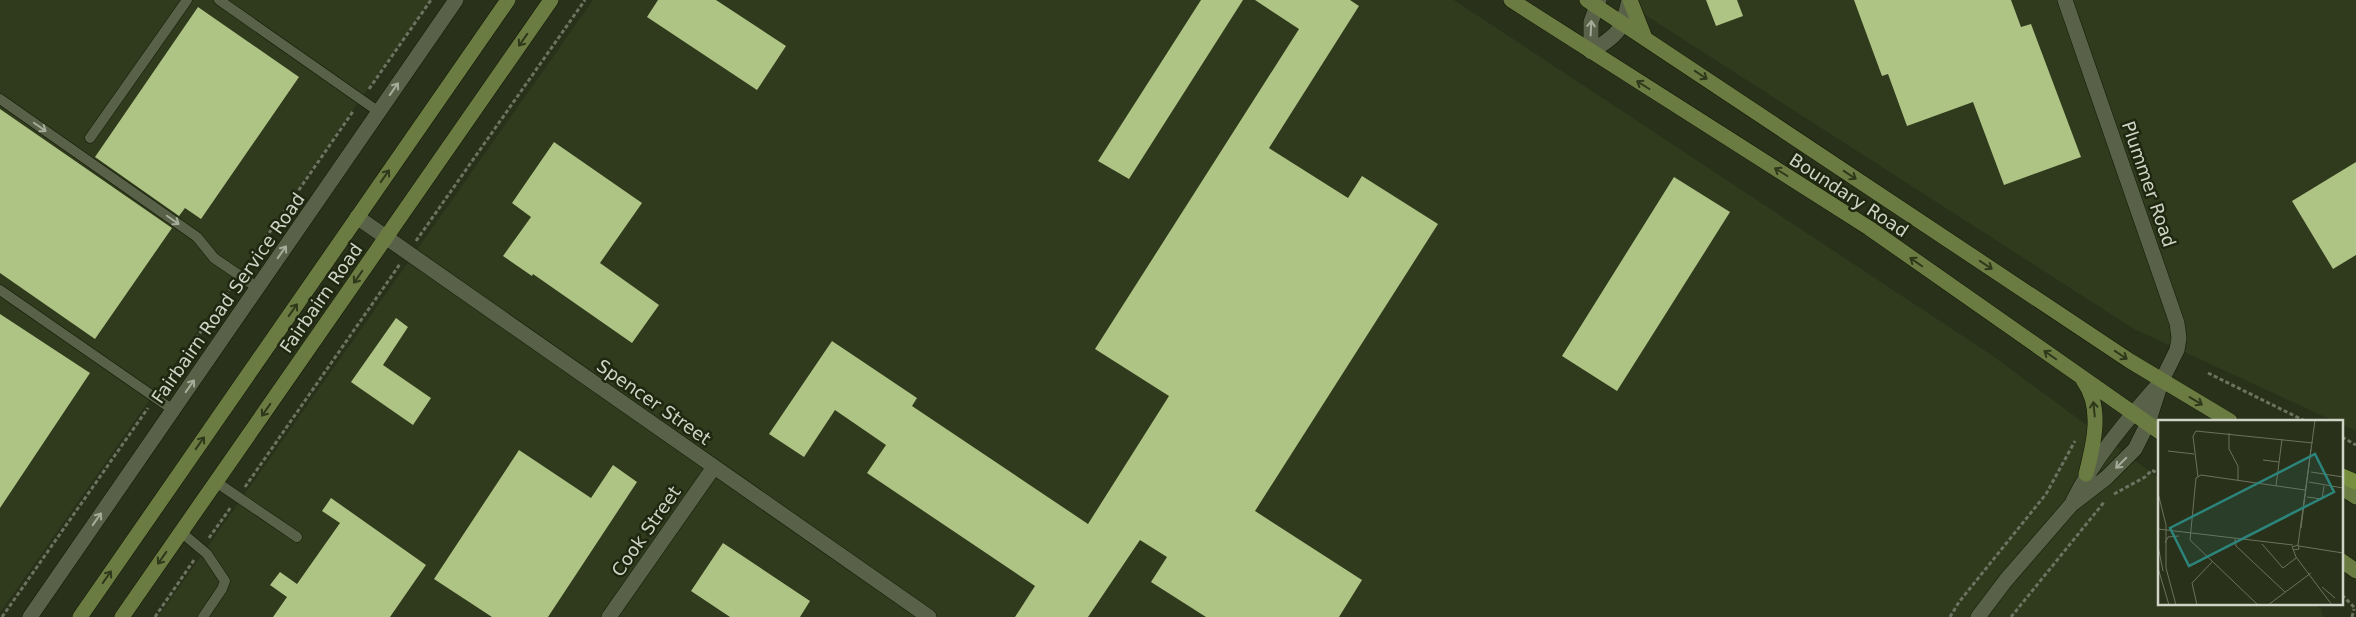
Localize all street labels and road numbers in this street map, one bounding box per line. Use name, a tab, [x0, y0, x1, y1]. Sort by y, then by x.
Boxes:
street label: Plummer Road	[2118, 118, 2180, 250]
street label: Boundary Road	[1786, 149, 1912, 241]
street label: Fairbairn Road Service Road	[147, 189, 309, 407]
street label: Fairbairn Road	[275, 239, 367, 357]
street label: Spencer Street	[593, 355, 715, 449]
street label: Cook Street	[607, 482, 685, 580]

